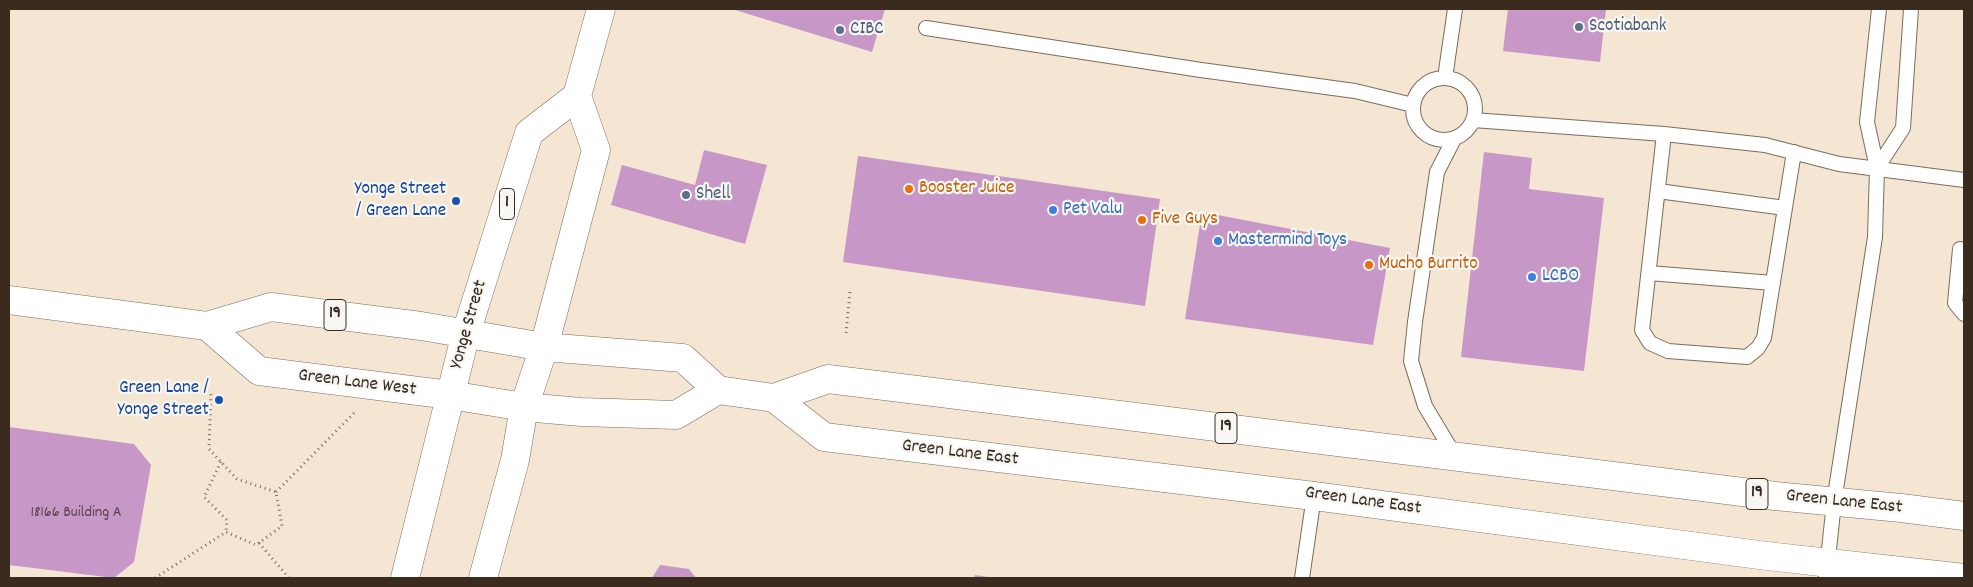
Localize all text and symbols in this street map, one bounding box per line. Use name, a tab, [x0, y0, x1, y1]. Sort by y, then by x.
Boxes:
place label: Scotiabank	[1589, 16, 1667, 38]
place label: CIBC	[850, 19, 884, 41]
marker: Scotiabank	[1573, 21, 1585, 33]
marker: CIBC	[834, 24, 846, 36]
place label: Booster Juice	[919, 178, 1014, 200]
place label: Yonge Street / Green Lane	[355, 179, 446, 223]
marker: Booster Juice	[903, 183, 915, 195]
place label: Shell	[696, 184, 730, 206]
road number: 1	[500, 188, 514, 220]
marker: Shell	[680, 189, 692, 201]
marker: Yonge Street / Green Lane	[450, 195, 462, 207]
place label: Pet Valu	[1063, 199, 1122, 221]
marker: Pet Valu	[1047, 204, 1059, 216]
place label: Five Guys	[1152, 209, 1218, 231]
marker: Five Guys	[1136, 214, 1148, 226]
place label: Mastermind Toys	[1228, 230, 1347, 252]
marker: Mastermind Toys	[1212, 235, 1224, 247]
place label: Mucho Burrito	[1379, 254, 1478, 276]
marker: Mucho Burrito	[1363, 259, 1375, 271]
place label: LCBO	[1542, 266, 1579, 288]
marker: LCBO	[1526, 271, 1538, 283]
street label: Yonge Street	[446, 278, 494, 372]
road number: 19	[324, 300, 346, 330]
street label: Green Lane West	[297, 365, 417, 403]
place label: Green Lane / Yonge Street	[118, 378, 209, 422]
marker: Green Lane / Yonge Street	[213, 394, 225, 406]
road number: 19	[1215, 412, 1237, 443]
street label: Green Lane East	[900, 436, 1020, 472]
road number: 19	[1746, 478, 1768, 509]
street label: Green Lane East	[1303, 483, 1423, 521]
street label: Green Lane East	[1785, 486, 1903, 520]
house number: 18166 Building A	[30, 504, 122, 524]

